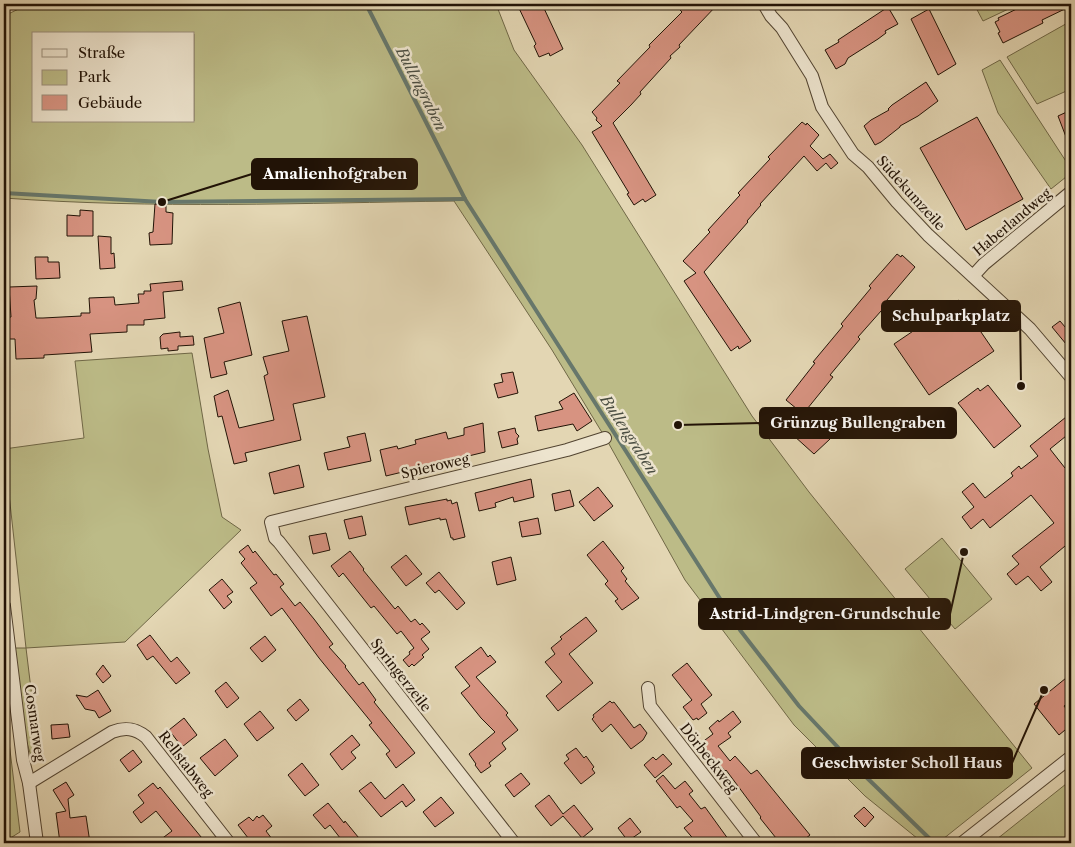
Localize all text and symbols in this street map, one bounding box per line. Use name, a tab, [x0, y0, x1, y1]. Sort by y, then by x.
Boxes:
legend	[32, 32, 195, 122]
text: Straße	[78, 43, 125, 62]
water label: Bullengraben	[392, 43, 451, 134]
text: Park	[78, 67, 112, 86]
text: Gebäude	[78, 93, 142, 112]
street label: Südekumzeile	[873, 152, 949, 234]
callout: Amalienhofgraben	[252, 159, 417, 189]
text: Amalienhofgraben	[262, 164, 408, 183]
street label: Haberlandweg	[969, 184, 1055, 260]
callout: Schulparkplatz	[882, 301, 1020, 331]
text: Schulparkplatz	[892, 306, 1010, 325]
water label: Bullengraben	[596, 390, 662, 478]
callout: Grünzug Bullengraben	[760, 408, 956, 438]
text: Grünzug Bullengraben	[770, 413, 947, 432]
street label: Spieroweg	[399, 449, 471, 483]
callout: Astrid-Lindgren-Grundschule	[699, 599, 950, 629]
text: Astrid-Lindgren-Grundschule	[708, 604, 941, 623]
street label: Springerzeile	[367, 635, 435, 715]
street label: Cosmarweg	[21, 683, 49, 764]
street label: Dörbeckweg	[676, 719, 742, 797]
street label: Rellstabweg	[155, 727, 218, 801]
callout: Geschwister Scholl Haus	[802, 748, 1012, 778]
text: Geschwister Scholl Haus	[812, 753, 1002, 772]

